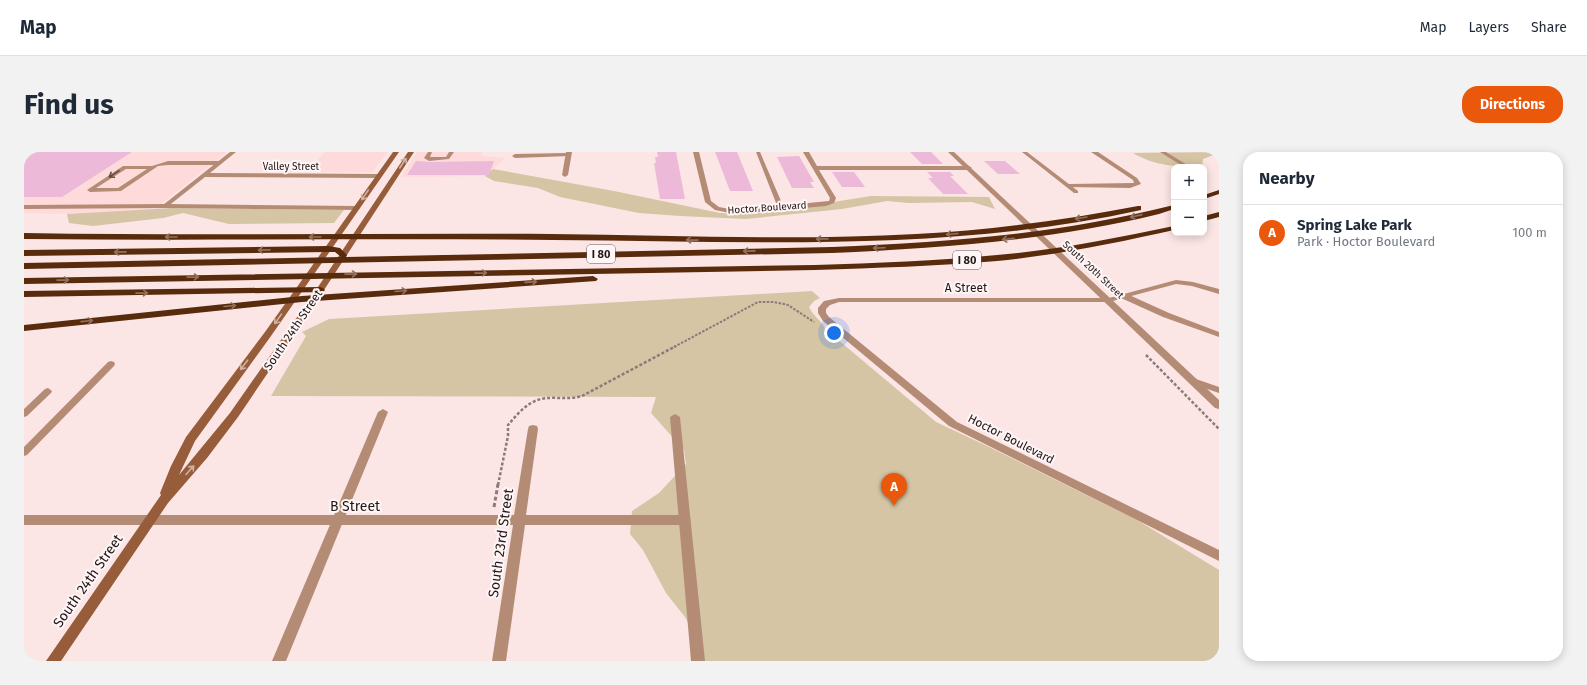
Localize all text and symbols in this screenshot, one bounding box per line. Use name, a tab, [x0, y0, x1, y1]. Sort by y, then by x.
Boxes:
text: Map	[20, 16, 57, 39]
text: Map	[1420, 19, 1446, 36]
text: Layers	[1468, 19, 1509, 36]
text: Share	[1531, 19, 1567, 36]
button: Directions	[1462, 86, 1563, 123]
text: Find us	[24, 88, 114, 121]
one-way arrow	[400, 157, 408, 169]
street label: Valley Street	[263, 161, 320, 173]
map controls	[1171, 164, 1207, 236]
button: +	[1171, 164, 1207, 200]
text: Nearby	[1259, 168, 1314, 189]
one-way arrow	[109, 170, 120, 178]
one-way arrow	[361, 190, 369, 201]
street label: Hoctor Boulevard	[727, 199, 807, 217]
button: −	[1171, 200, 1207, 236]
one-way arrow	[1130, 213, 1143, 221]
one-way arrow	[1075, 214, 1088, 222]
text: Spring Lake Park	[1297, 216, 1412, 234]
text: A	[1268, 225, 1276, 240]
text: 100 m	[1512, 225, 1547, 240]
one-way arrow	[946, 231, 959, 238]
one-way arrow	[165, 233, 178, 241]
one-way arrow	[309, 233, 322, 241]
text: Park · Hoctor Boulevard	[1297, 234, 1435, 249]
one-way arrow	[816, 235, 829, 243]
one-way arrow	[1002, 235, 1015, 242]
one-way arrow	[686, 236, 699, 244]
street label: South 20th Street	[1060, 239, 1126, 302]
one-way arrow	[873, 244, 886, 252]
road number: I 80	[587, 245, 615, 263]
one-way arrow	[258, 246, 271, 254]
one-way arrow	[743, 247, 756, 255]
one-way arrow	[114, 248, 127, 256]
road number: I 80	[953, 251, 981, 269]
one-way arrow	[474, 269, 487, 276]
one-way arrow	[344, 270, 357, 278]
one-way arrow	[186, 274, 199, 281]
one-way arrow	[56, 276, 69, 284]
one-way arrow	[524, 279, 537, 286]
street label: A Street	[945, 281, 988, 295]
street label: South 24th Street	[261, 286, 326, 373]
one-way arrow	[395, 288, 408, 295]
one-way arrow	[135, 289, 148, 296]
one-way arrow	[223, 302, 236, 310]
one-way arrow	[274, 313, 282, 324]
one-way arrow	[80, 317, 93, 325]
your location	[824, 323, 844, 343]
one-way arrow	[240, 360, 249, 371]
street label: Hoctor Boulevard	[966, 411, 1056, 467]
one-way arrow	[185, 465, 194, 476]
pin: A	[881, 473, 907, 506]
street label: South 23rd Street	[485, 487, 517, 599]
street label: B Street	[330, 498, 381, 515]
street label: South 24th Street	[50, 530, 127, 631]

